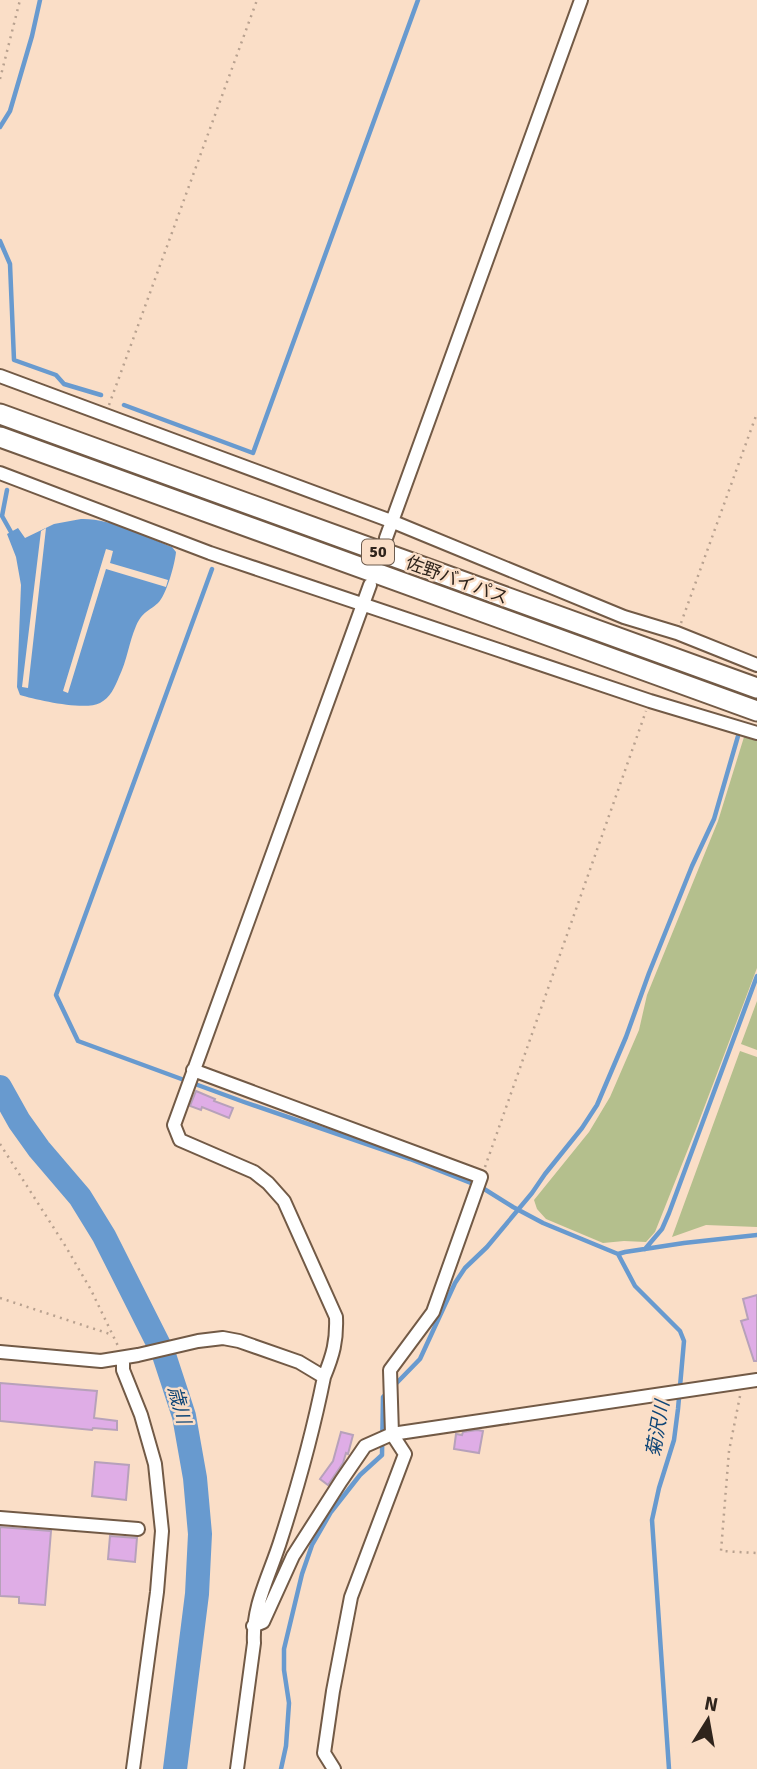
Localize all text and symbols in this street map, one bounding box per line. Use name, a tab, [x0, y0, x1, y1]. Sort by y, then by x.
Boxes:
road number: 50	[362, 540, 394, 565]
street label: 佐野バイパス	[403, 551, 511, 609]
water label: 歳川	[162, 1384, 196, 1428]
water label: 菊沢川	[641, 1397, 675, 1459]
north arrow	[673, 1685, 743, 1755]
text: N	[702, 1691, 720, 1717]

